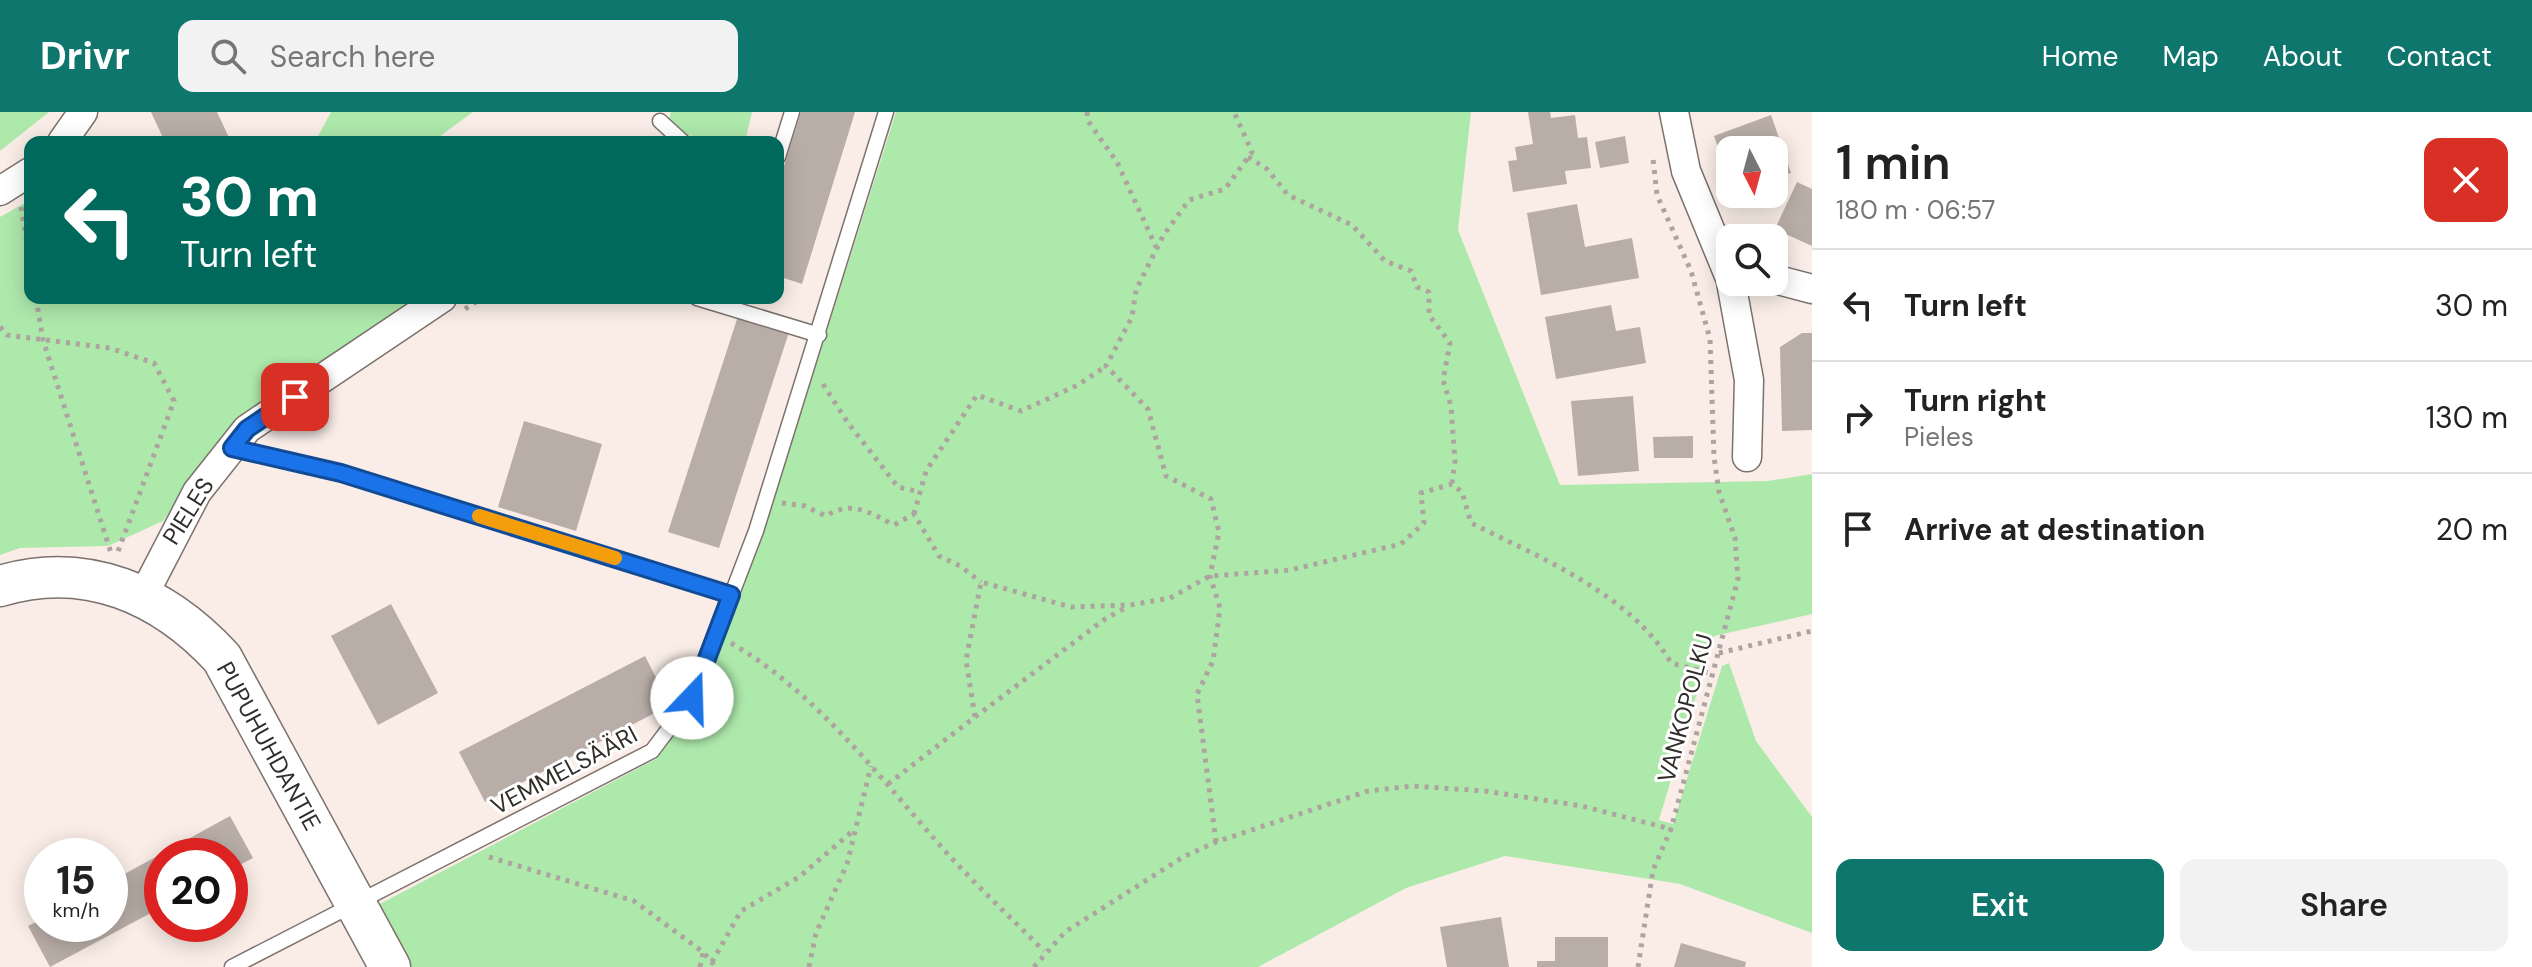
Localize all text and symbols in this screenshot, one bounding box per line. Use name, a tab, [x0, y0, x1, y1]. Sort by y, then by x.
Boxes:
search box	[178, 20, 738, 92]
text: Drivr	[40, 31, 130, 81]
icon: search	[206, 34, 250, 78]
text: Search here	[270, 37, 435, 76]
text: Home	[2042, 38, 2118, 75]
text: Map	[2162, 38, 2219, 75]
text: About	[2263, 38, 2342, 75]
text: Contact	[2386, 38, 2492, 75]
text: 1 min	[1836, 131, 1951, 194]
north arrow	[1716, 136, 1788, 208]
map controls	[1716, 136, 1788, 296]
button: close	[2424, 138, 2508, 222]
text: 30 m	[180, 160, 319, 233]
icon: left	[48, 168, 152, 272]
text: 180 m · 06:57	[1836, 193, 1995, 227]
button: search	[1716, 224, 1788, 296]
text: Turn left	[180, 231, 317, 278]
icon: left	[1836, 283, 1880, 327]
text: Turn left	[1904, 286, 2027, 325]
text: 30 m	[2435, 286, 2508, 325]
pin	[261, 363, 329, 431]
icon: arrive	[273, 375, 317, 419]
text: Turn right	[1904, 381, 2047, 420]
icon: right	[1836, 395, 1880, 439]
text: 130 m	[2426, 398, 2508, 437]
text: Pieles	[1904, 420, 1974, 454]
street label: PIELES	[155, 472, 221, 550]
icon: arrive	[1836, 507, 1880, 551]
text: Arrive at destination	[1904, 510, 2205, 549]
text: 20 m	[2436, 510, 2508, 549]
street label: VANKOPOLKU	[1650, 630, 1720, 786]
street label: PUPUHUHDANTIE	[210, 656, 328, 836]
position arrow	[650, 656, 734, 740]
street label: VEMMELSÄÄRI	[486, 718, 642, 822]
speed limit sign: 20	[144, 838, 248, 942]
text: 15	[56, 854, 96, 906]
button: Exit	[1836, 859, 2164, 951]
button: Share	[2180, 859, 2508, 951]
text: km/h	[52, 897, 100, 923]

